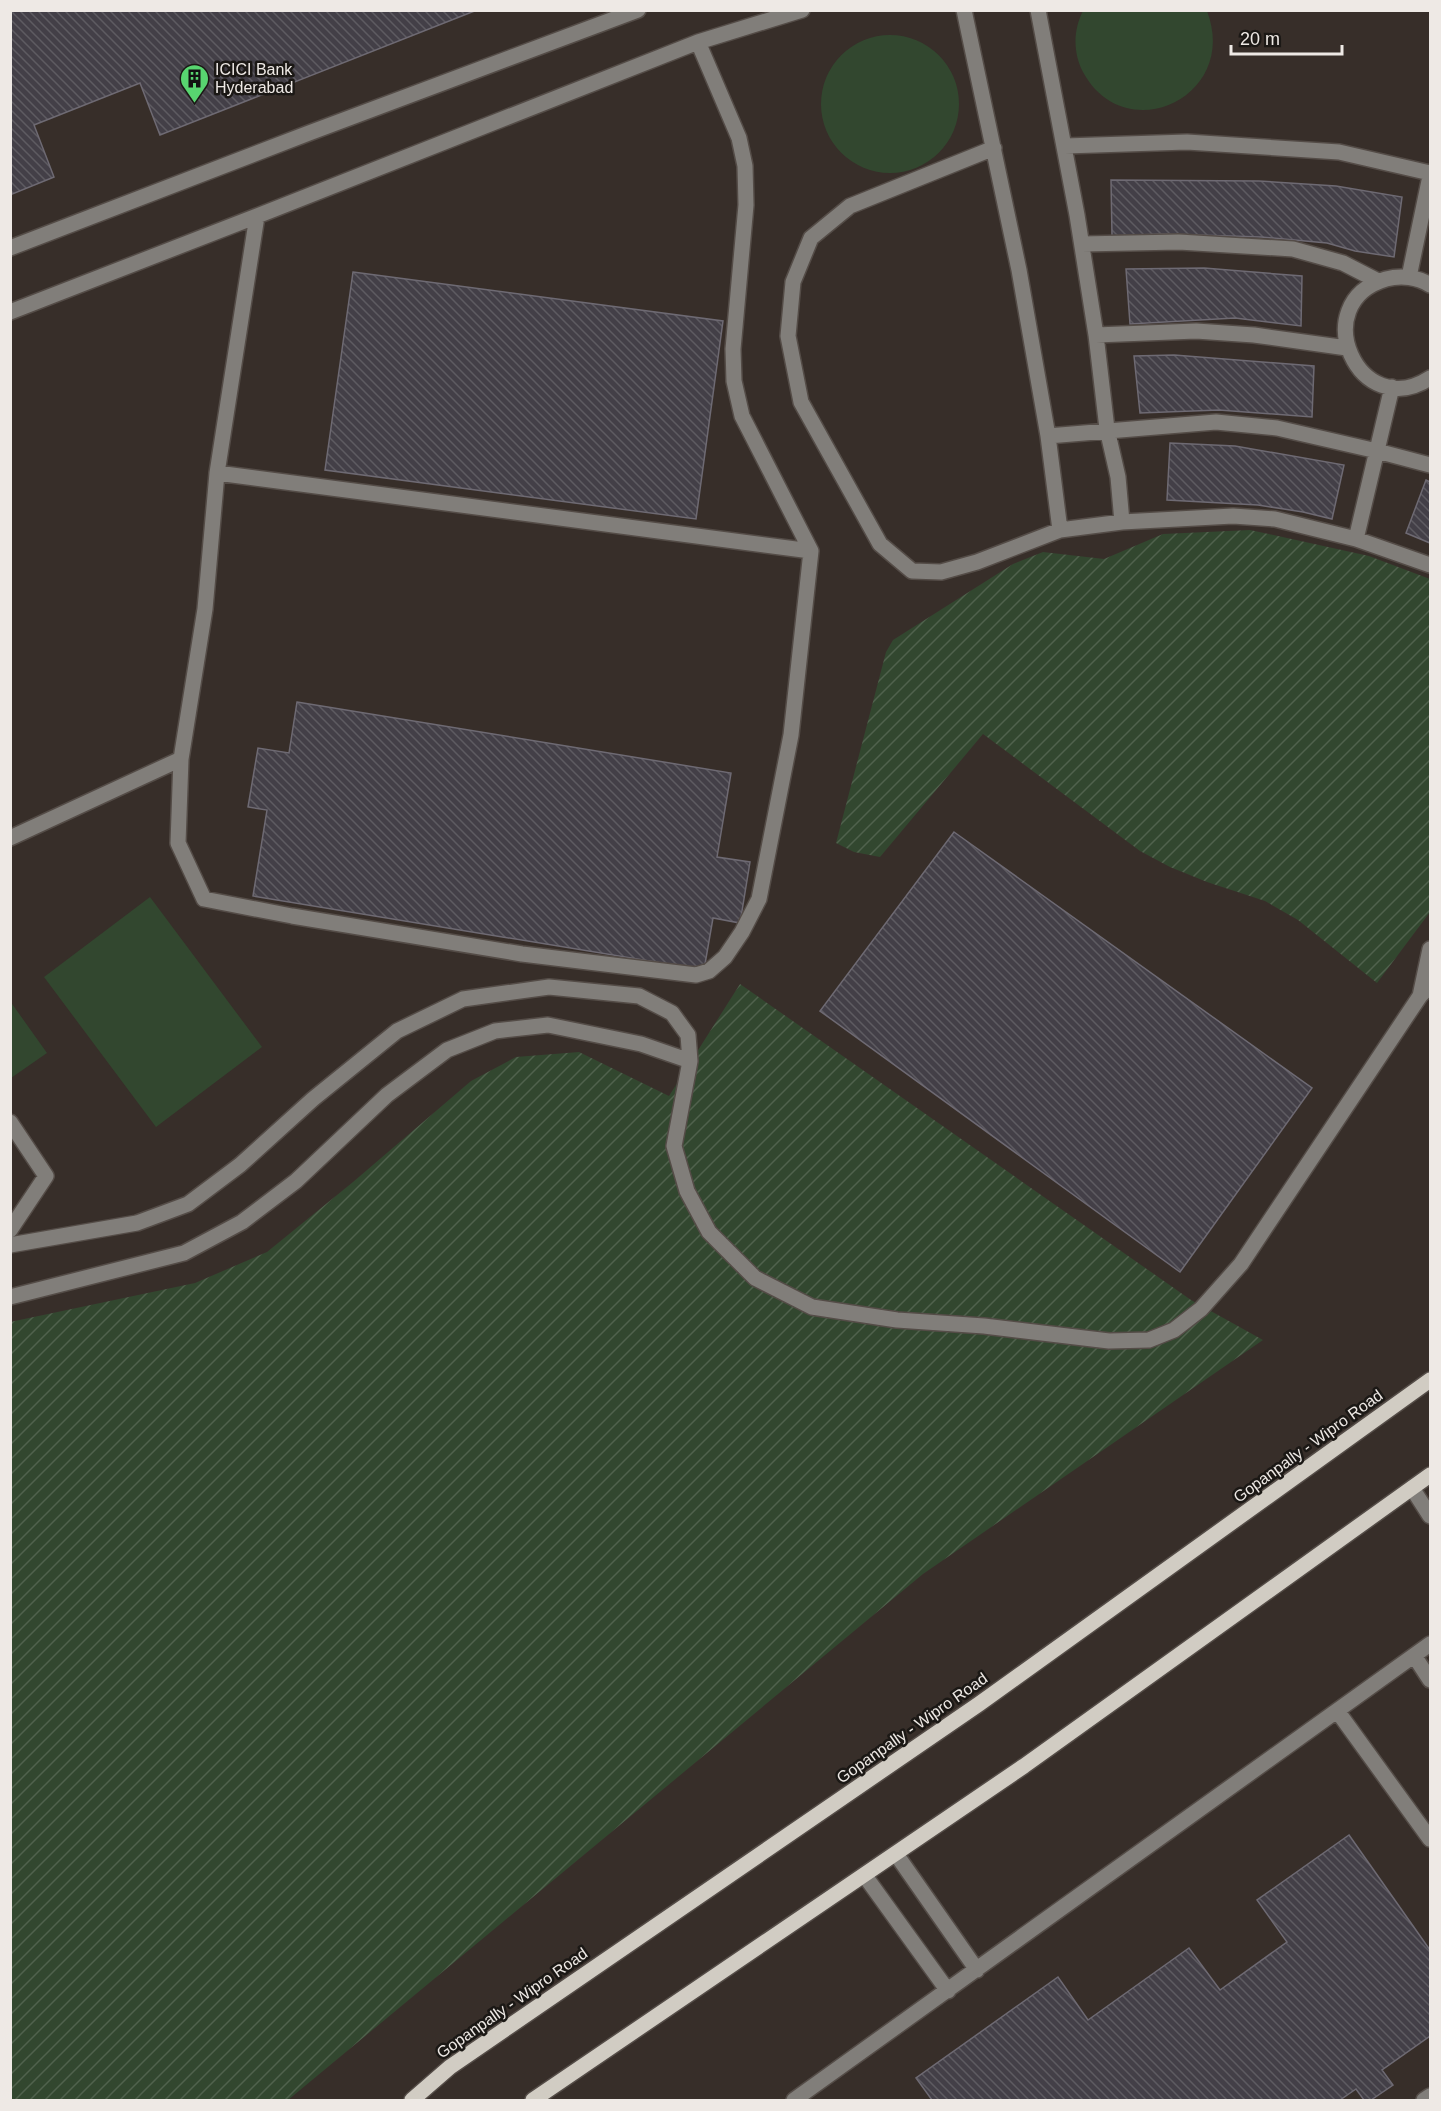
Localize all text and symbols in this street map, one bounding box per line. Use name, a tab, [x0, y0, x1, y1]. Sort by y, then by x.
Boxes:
scale bar	[1231, 18, 1342, 56]
text: 20 m	[1240, 29, 1280, 49]
place label: ICICI Bank Hyderabad	[215, 61, 293, 96]
building icon: ICICI Bank Hyderabad	[178, 62, 210, 104]
street label: Gopanpally - Wipro Road	[1230, 1386, 1386, 1506]
street label: Gopanpally - Wipro Road	[834, 1670, 990, 1786]
street label: Gopanpally - Wipro Road	[434, 1945, 590, 2061]

